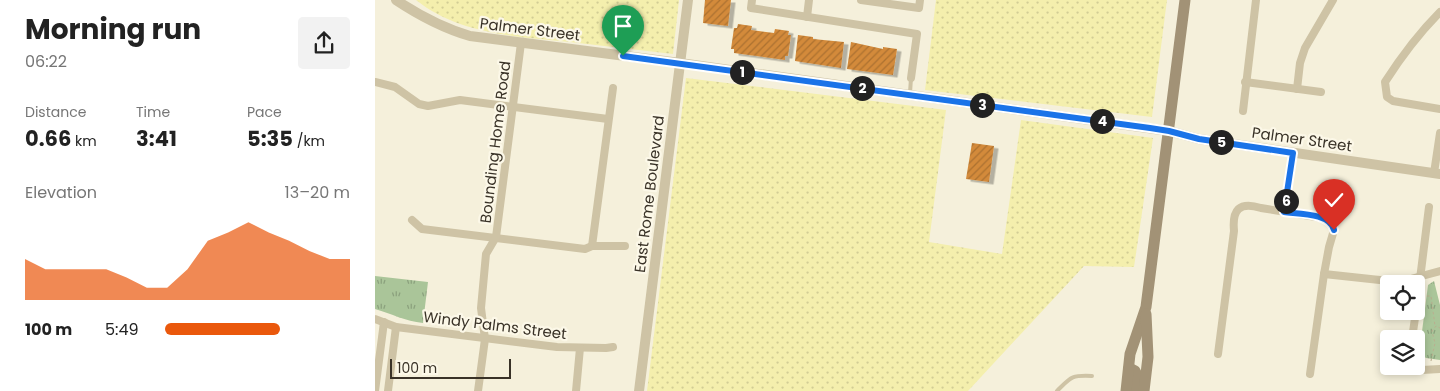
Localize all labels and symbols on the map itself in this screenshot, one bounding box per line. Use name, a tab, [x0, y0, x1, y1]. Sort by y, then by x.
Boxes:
pin	[602, 5, 644, 56]
street label: Palmer Street	[479, 12, 581, 46]
street label: Bounding Home Road	[475, 60, 515, 224]
pin: 1	[729, 60, 755, 84]
pin: 2	[849, 76, 875, 100]
pin: 3	[969, 92, 995, 118]
pin: 4	[1089, 108, 1115, 134]
street label: East Rome Boulevard	[629, 114, 669, 274]
street label: Palmer Street	[1251, 122, 1353, 156]
pin: 5	[1209, 130, 1233, 154]
pin	[1313, 179, 1355, 230]
pin: 6	[1273, 188, 1299, 214]
street label: Windy Palms Street	[422, 306, 568, 344]
scale bar	[390, 356, 511, 379]

